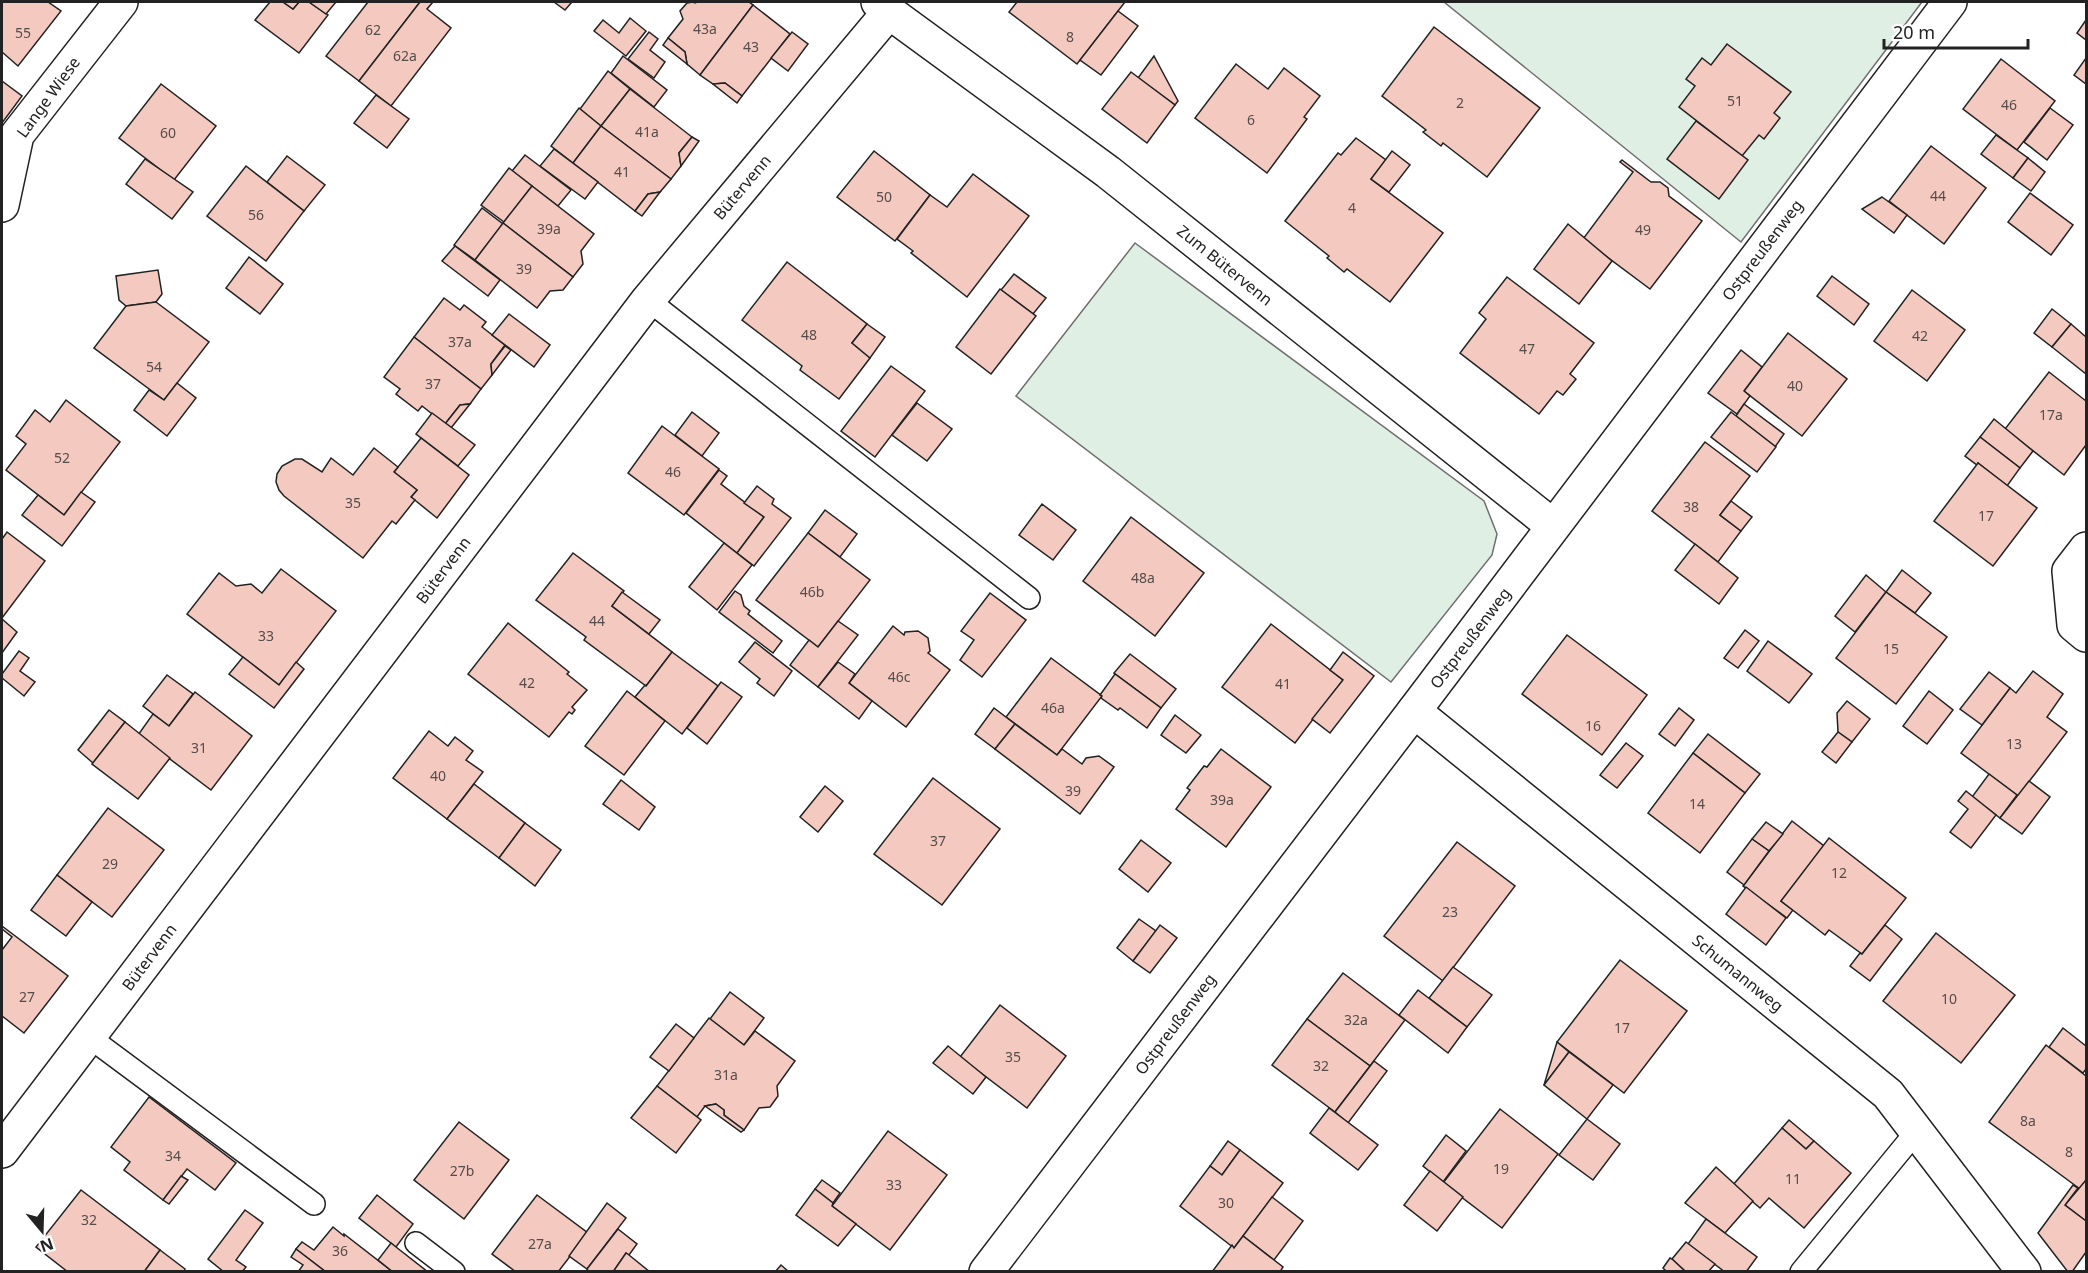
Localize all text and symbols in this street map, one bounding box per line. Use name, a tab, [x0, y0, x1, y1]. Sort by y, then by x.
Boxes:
scale bar	[1884, 12, 2028, 50]
house number: 43a	[693, 19, 717, 38]
house number: 62	[365, 20, 381, 39]
text: 20 m	[1893, 20, 1935, 44]
house number: 55	[15, 23, 31, 42]
house number: 8	[1066, 27, 1074, 46]
house number: 43	[743, 37, 759, 56]
house number: 62a	[393, 46, 417, 65]
street label: Lange Wiese	[11, 52, 85, 142]
house number: 51	[1727, 91, 1743, 110]
house number: 2	[1456, 93, 1464, 112]
house number: 46	[2001, 95, 2017, 114]
house number: 6	[1247, 110, 1255, 129]
house number: 41a	[635, 122, 659, 141]
house number: 60	[160, 123, 176, 142]
street label: Bütervenn	[708, 150, 776, 224]
house number: 41	[614, 162, 630, 181]
house number: 44	[1930, 186, 1946, 205]
house number: 50	[876, 187, 892, 206]
street label: Ostpreußenweg	[1717, 195, 1807, 305]
house number: 4	[1348, 198, 1356, 217]
house number: 56	[248, 205, 264, 224]
house number: 39a	[537, 219, 561, 238]
street label: Zum Bütervenn	[1173, 220, 1277, 310]
house number: 49	[1635, 220, 1651, 239]
house number: 39	[516, 259, 532, 278]
house number: 48	[801, 325, 817, 344]
house number: 42	[1912, 326, 1928, 345]
house number: 37a	[448, 332, 472, 351]
house number: 47	[1519, 339, 1535, 358]
house number: 54	[146, 357, 162, 376]
house number: 37	[425, 374, 441, 393]
house number: 40	[1787, 376, 1803, 395]
house number: 17a	[2039, 405, 2063, 424]
house number: 52	[54, 448, 70, 467]
house number: 46	[665, 462, 681, 481]
house number: 35	[345, 493, 361, 512]
house number: 38	[1683, 497, 1699, 516]
house number: 17	[1978, 506, 1994, 525]
street label: Bütervenn	[411, 532, 475, 608]
house number: 48a	[1131, 568, 1155, 587]
house number: 46b	[800, 582, 824, 601]
street label: Ostpreußenweg	[1425, 583, 1515, 693]
house number: 44	[589, 611, 605, 630]
house number: 33	[258, 626, 274, 645]
house number: 15	[1883, 639, 1899, 658]
house number: 46c	[888, 667, 911, 686]
house number: 42	[519, 673, 535, 692]
house number: 41	[1275, 674, 1291, 693]
house number: 46a	[1041, 698, 1065, 717]
house number: 16	[1585, 716, 1601, 735]
house number: 13	[2006, 734, 2022, 753]
house number: 31	[191, 738, 207, 757]
house number: 40	[430, 766, 446, 785]
house number: 39	[1065, 781, 1081, 800]
house number: 39a	[1210, 790, 1234, 809]
house number: 14	[1689, 794, 1705, 813]
house number: 37	[930, 831, 946, 850]
house number: 29	[102, 854, 118, 873]
house number: 12	[1831, 863, 1847, 882]
house number: 23	[1442, 902, 1458, 921]
street label: Bütervenn	[117, 919, 181, 995]
street label: Schumannweg	[1688, 929, 1788, 1017]
street label: Ostpreußenweg	[1130, 969, 1220, 1079]
house number: 27	[19, 987, 35, 1006]
house number: 10	[1941, 989, 1957, 1008]
house number: 32a	[1344, 1010, 1368, 1029]
house number: 17	[1614, 1018, 1630, 1037]
house number: 35	[1005, 1047, 1021, 1066]
house number: 32	[1313, 1056, 1329, 1075]
house number: 31a	[714, 1065, 738, 1084]
house number: 8a	[2020, 1111, 2036, 1130]
house number: 8	[2065, 1142, 2073, 1161]
house number: 34	[165, 1146, 181, 1165]
house number: 19	[1493, 1159, 1509, 1178]
house number: 27b	[450, 1161, 474, 1180]
house number: 11	[1785, 1169, 1801, 1188]
house number: 33	[886, 1175, 902, 1194]
house number: 30	[1218, 1193, 1234, 1212]
north arrow	[12, 1201, 72, 1261]
house number: 32	[81, 1210, 97, 1229]
text: N	[37, 1233, 57, 1258]
house number: 27a	[528, 1234, 552, 1253]
house number: 36	[332, 1241, 348, 1260]

